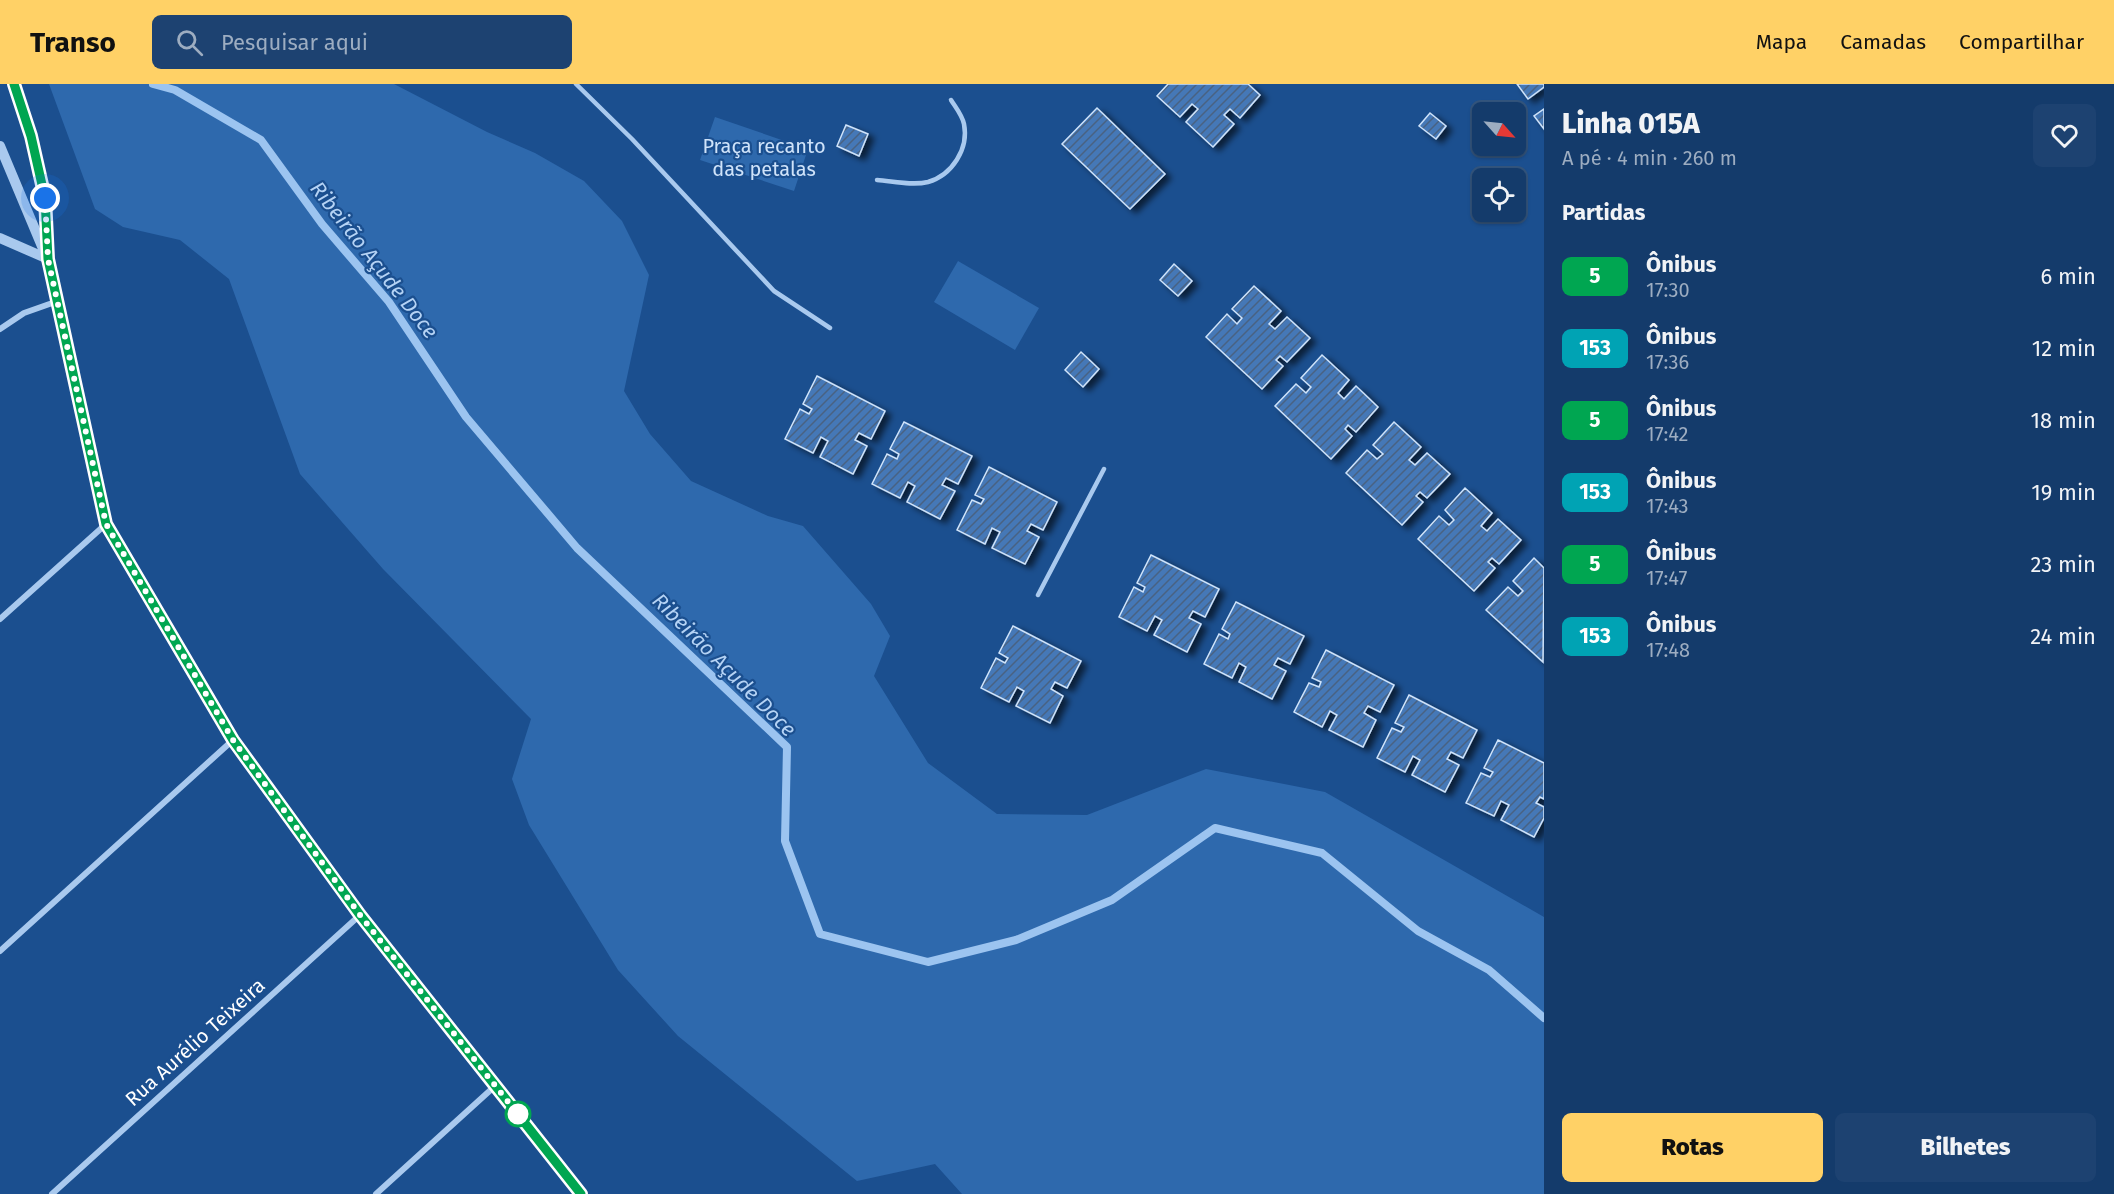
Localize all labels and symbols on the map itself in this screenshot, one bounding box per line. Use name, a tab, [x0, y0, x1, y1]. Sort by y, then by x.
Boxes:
north arrow	[1472, 102, 1526, 156]
park label: Praça recanto das petalas	[702, 134, 826, 181]
water label: Ribeirão Açude Doce	[305, 176, 444, 344]
your location	[30, 183, 60, 213]
water label: Ribeirão Açude Doce	[647, 588, 801, 742]
street label: Rua Aurélio Teixeira	[120, 973, 270, 1111]
unlabelled marker	[505, 1101, 531, 1127]

